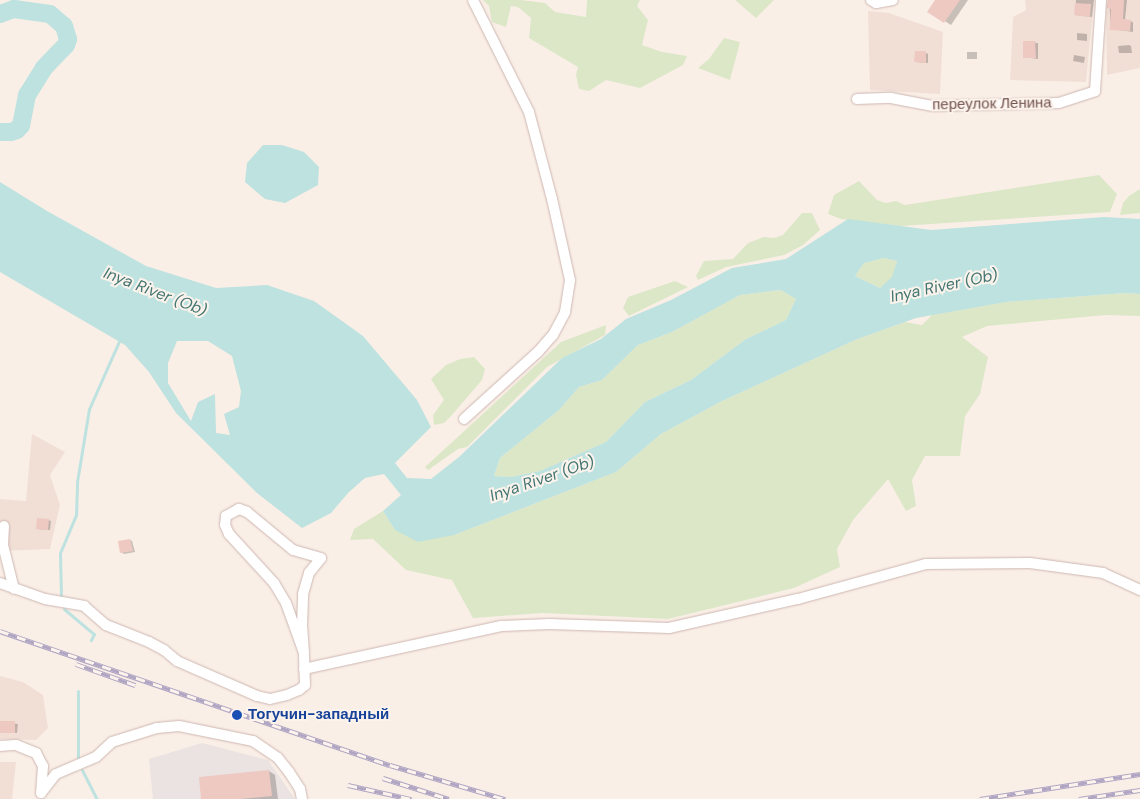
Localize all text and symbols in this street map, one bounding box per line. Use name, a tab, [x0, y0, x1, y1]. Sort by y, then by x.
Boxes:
street label: переулок Ленина	[932, 94, 1052, 114]
water label: Inya River (Ob)	[101, 264, 209, 320]
water label: Inya River (Ob)	[889, 265, 999, 307]
water label: Inya River (Ob)	[487, 452, 597, 506]
place label: Тогучин-западный	[248, 706, 389, 724]
marker: Тогучин-западный	[230, 708, 244, 722]

